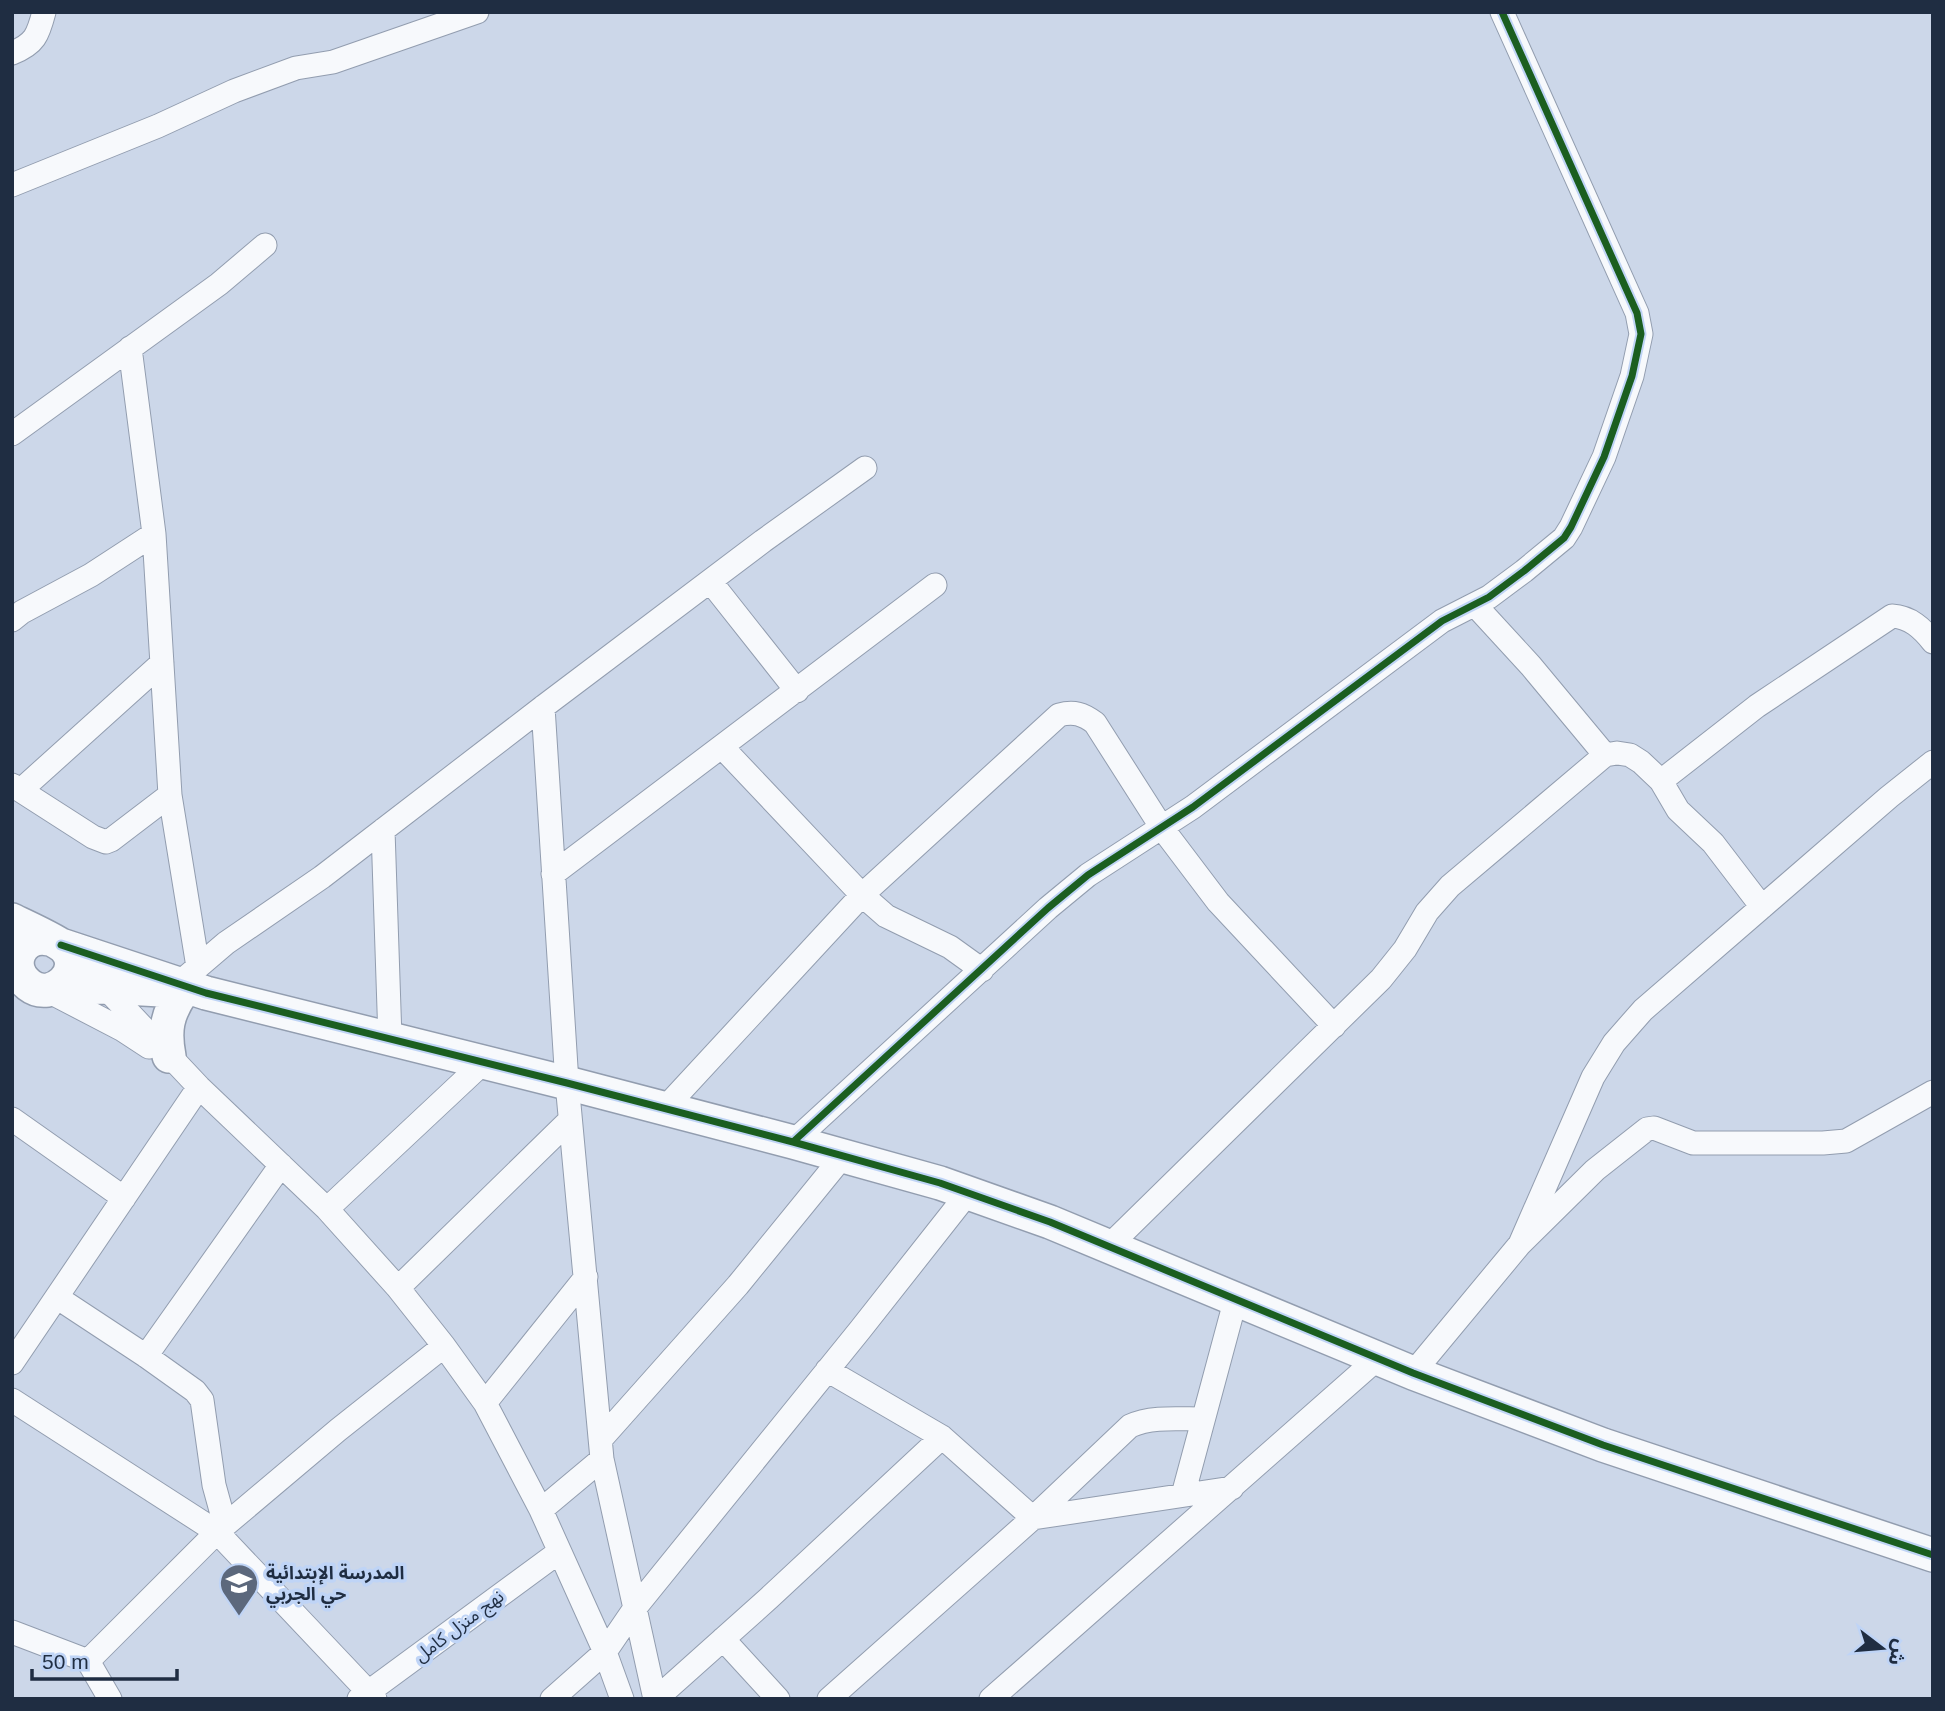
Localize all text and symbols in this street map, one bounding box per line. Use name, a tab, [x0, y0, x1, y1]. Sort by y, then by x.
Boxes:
school or university icon: المدرسة الإبتدائية حي الجربي	[218, 1562, 260, 1617]
place label: المدرسة الإبتدائية حي الجربي	[266, 1563, 404, 1608]
street label: نهج منزل كامل	[411, 1586, 509, 1668]
north arrow	[1847, 1613, 1917, 1683]
text: ش	[1884, 1637, 1912, 1668]
scale bar	[32, 1638, 177, 1682]
text: 50 m	[42, 1650, 89, 1673]

